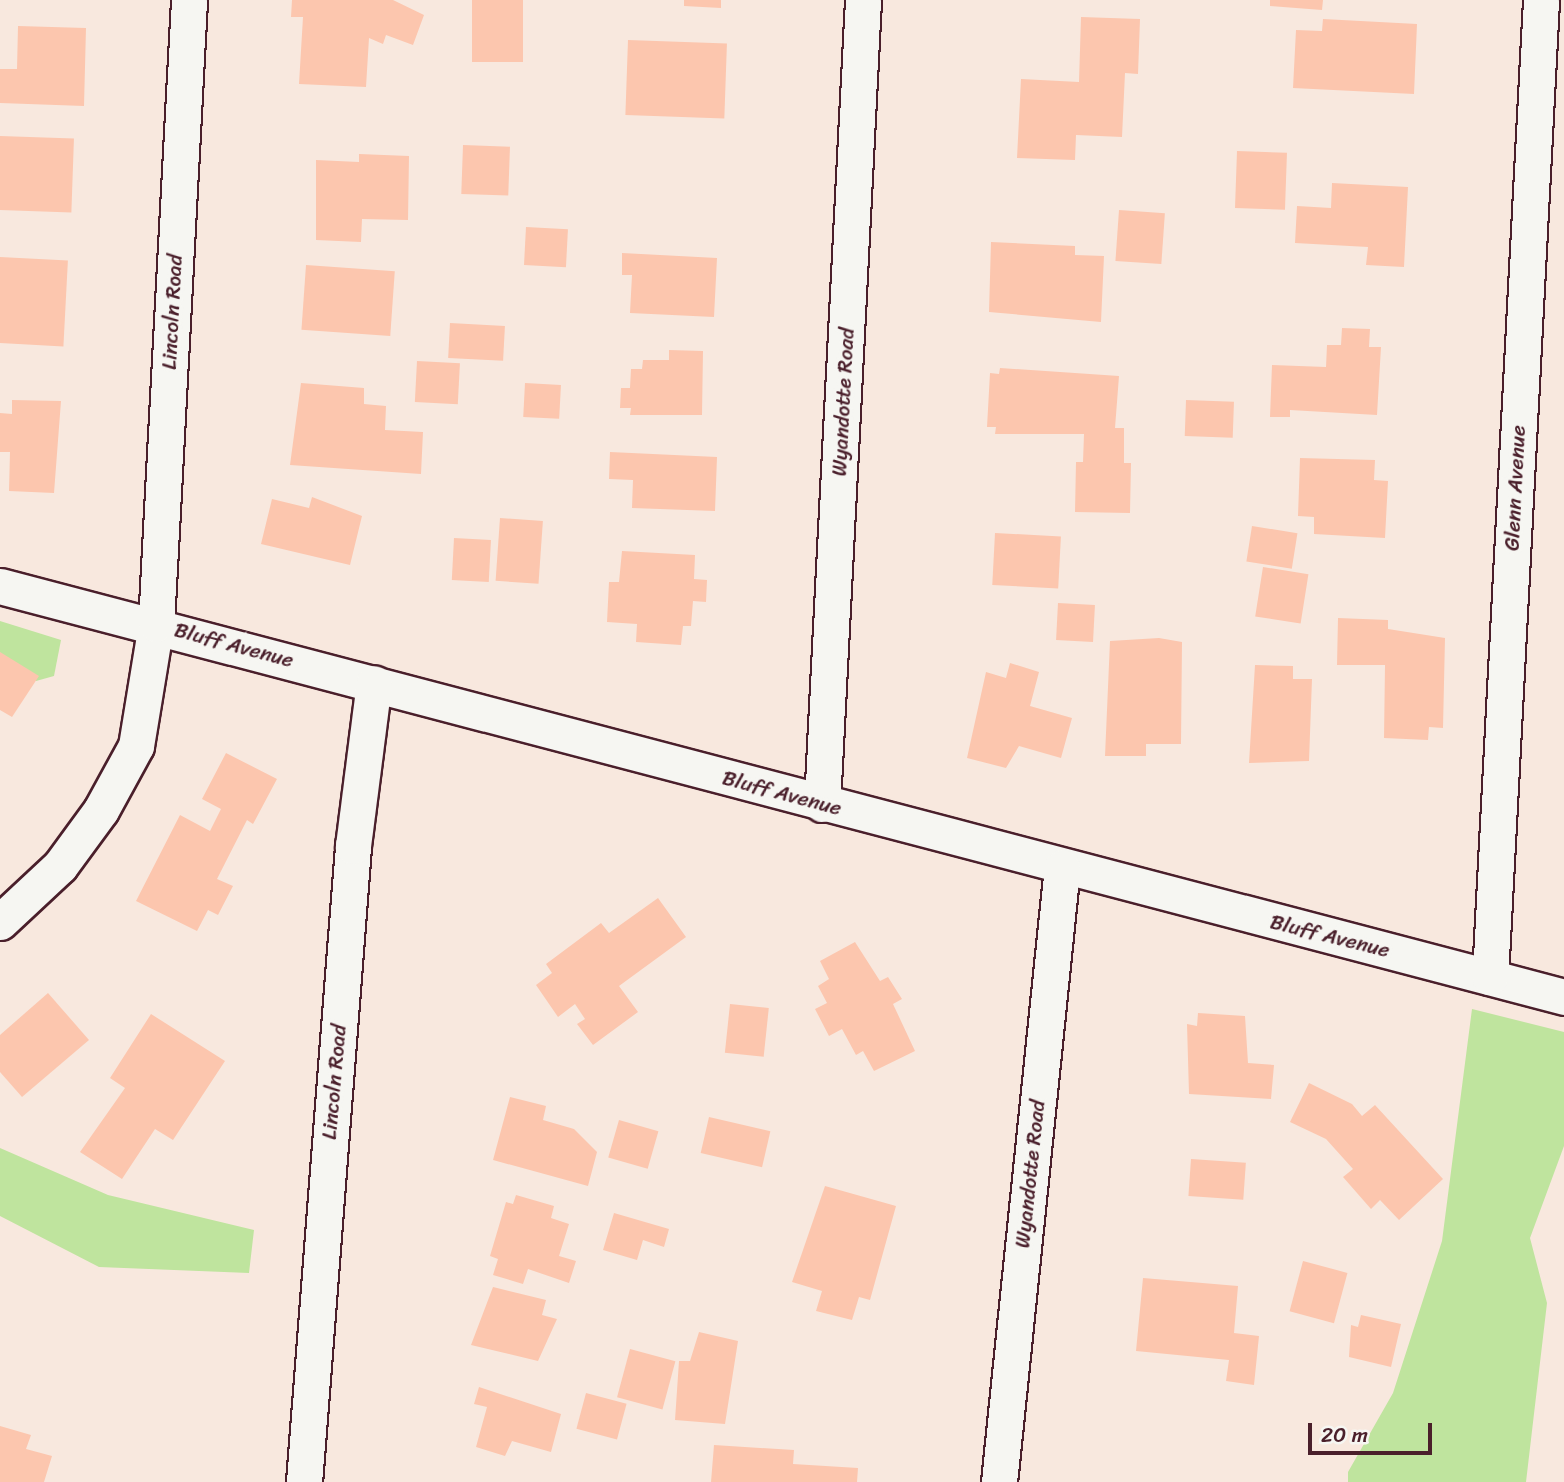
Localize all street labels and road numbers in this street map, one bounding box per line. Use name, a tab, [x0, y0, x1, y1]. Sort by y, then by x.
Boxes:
street label: Lincoln Road	[156, 254, 188, 370]
street label: Wyandotte Road	[827, 327, 859, 477]
street label: Glenn Avenue	[1499, 425, 1531, 551]
street label: Bluff Avenue	[172, 617, 296, 673]
street label: Bluff Avenue	[720, 765, 844, 821]
street label: Bluff Avenue	[1268, 909, 1392, 963]
street label: Lincoln Road	[316, 1023, 352, 1141]
street label: Wyandotte Road	[1010, 1099, 1050, 1249]

